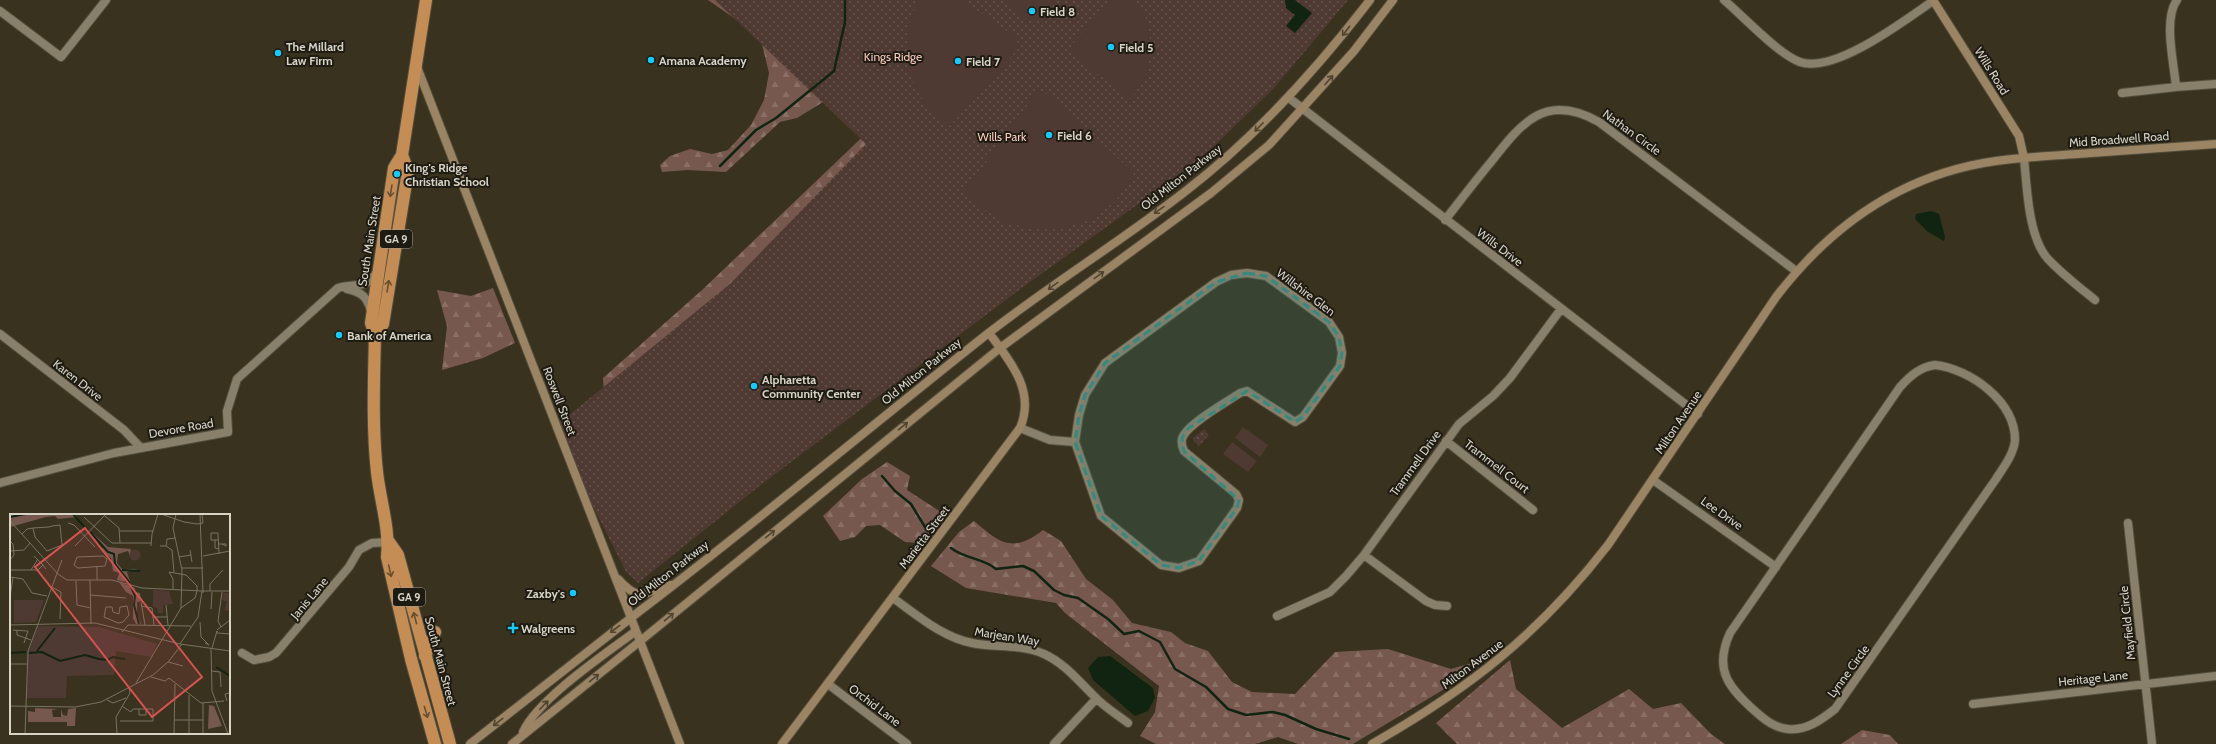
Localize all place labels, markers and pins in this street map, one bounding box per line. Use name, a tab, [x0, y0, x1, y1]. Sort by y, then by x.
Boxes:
place label: Field 8	[1040, 4, 1075, 19]
marker: Field 8	[1027, 6, 1037, 16]
place label: The Millard Law Firm	[286, 39, 344, 68]
place label: Field 5	[1119, 40, 1153, 55]
marker: Field 5	[1106, 42, 1116, 52]
marker: The Millard Law Firm	[273, 48, 283, 58]
place label: Amana Academy	[659, 53, 747, 68]
place label: Field 7	[966, 54, 1001, 69]
marker: Amana Academy	[646, 55, 656, 65]
marker: Field 7	[953, 56, 963, 66]
place label: Field 6	[1057, 128, 1092, 143]
marker: Field 6	[1044, 130, 1054, 140]
place label: King's Ridge Christian School	[405, 160, 489, 189]
marker: King's Ridge Christian School	[392, 169, 402, 179]
place label: Bank of America	[347, 328, 432, 343]
marker: Bank of America	[334, 330, 344, 340]
place label: Alpharetta Community Center	[762, 372, 860, 401]
marker: Alpharetta Community Center	[749, 381, 759, 391]
place label: Zaxby's	[526, 586, 565, 601]
marker: Zaxby's	[568, 588, 578, 598]
place label: Walgreens	[521, 621, 575, 636]
marker: Walgreens	[508, 623, 518, 633]

